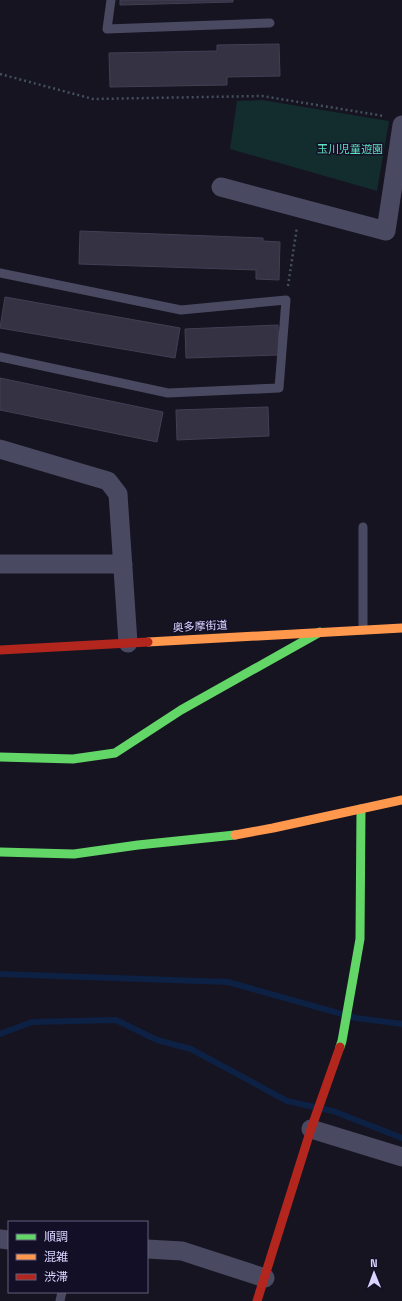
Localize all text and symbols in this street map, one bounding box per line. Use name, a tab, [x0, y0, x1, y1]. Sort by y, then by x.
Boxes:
park label: 玉川児童遊園	[317, 142, 383, 156]
street label: 奥多摩街道	[172, 618, 228, 634]
legend	[8, 1221, 148, 1293]
text: 順調	[44, 1229, 68, 1245]
text: 混雑	[44, 1249, 68, 1265]
north arrow	[354, 1253, 394, 1293]
text: N	[370, 1256, 378, 1270]
text: 渋滞	[44, 1269, 68, 1285]

